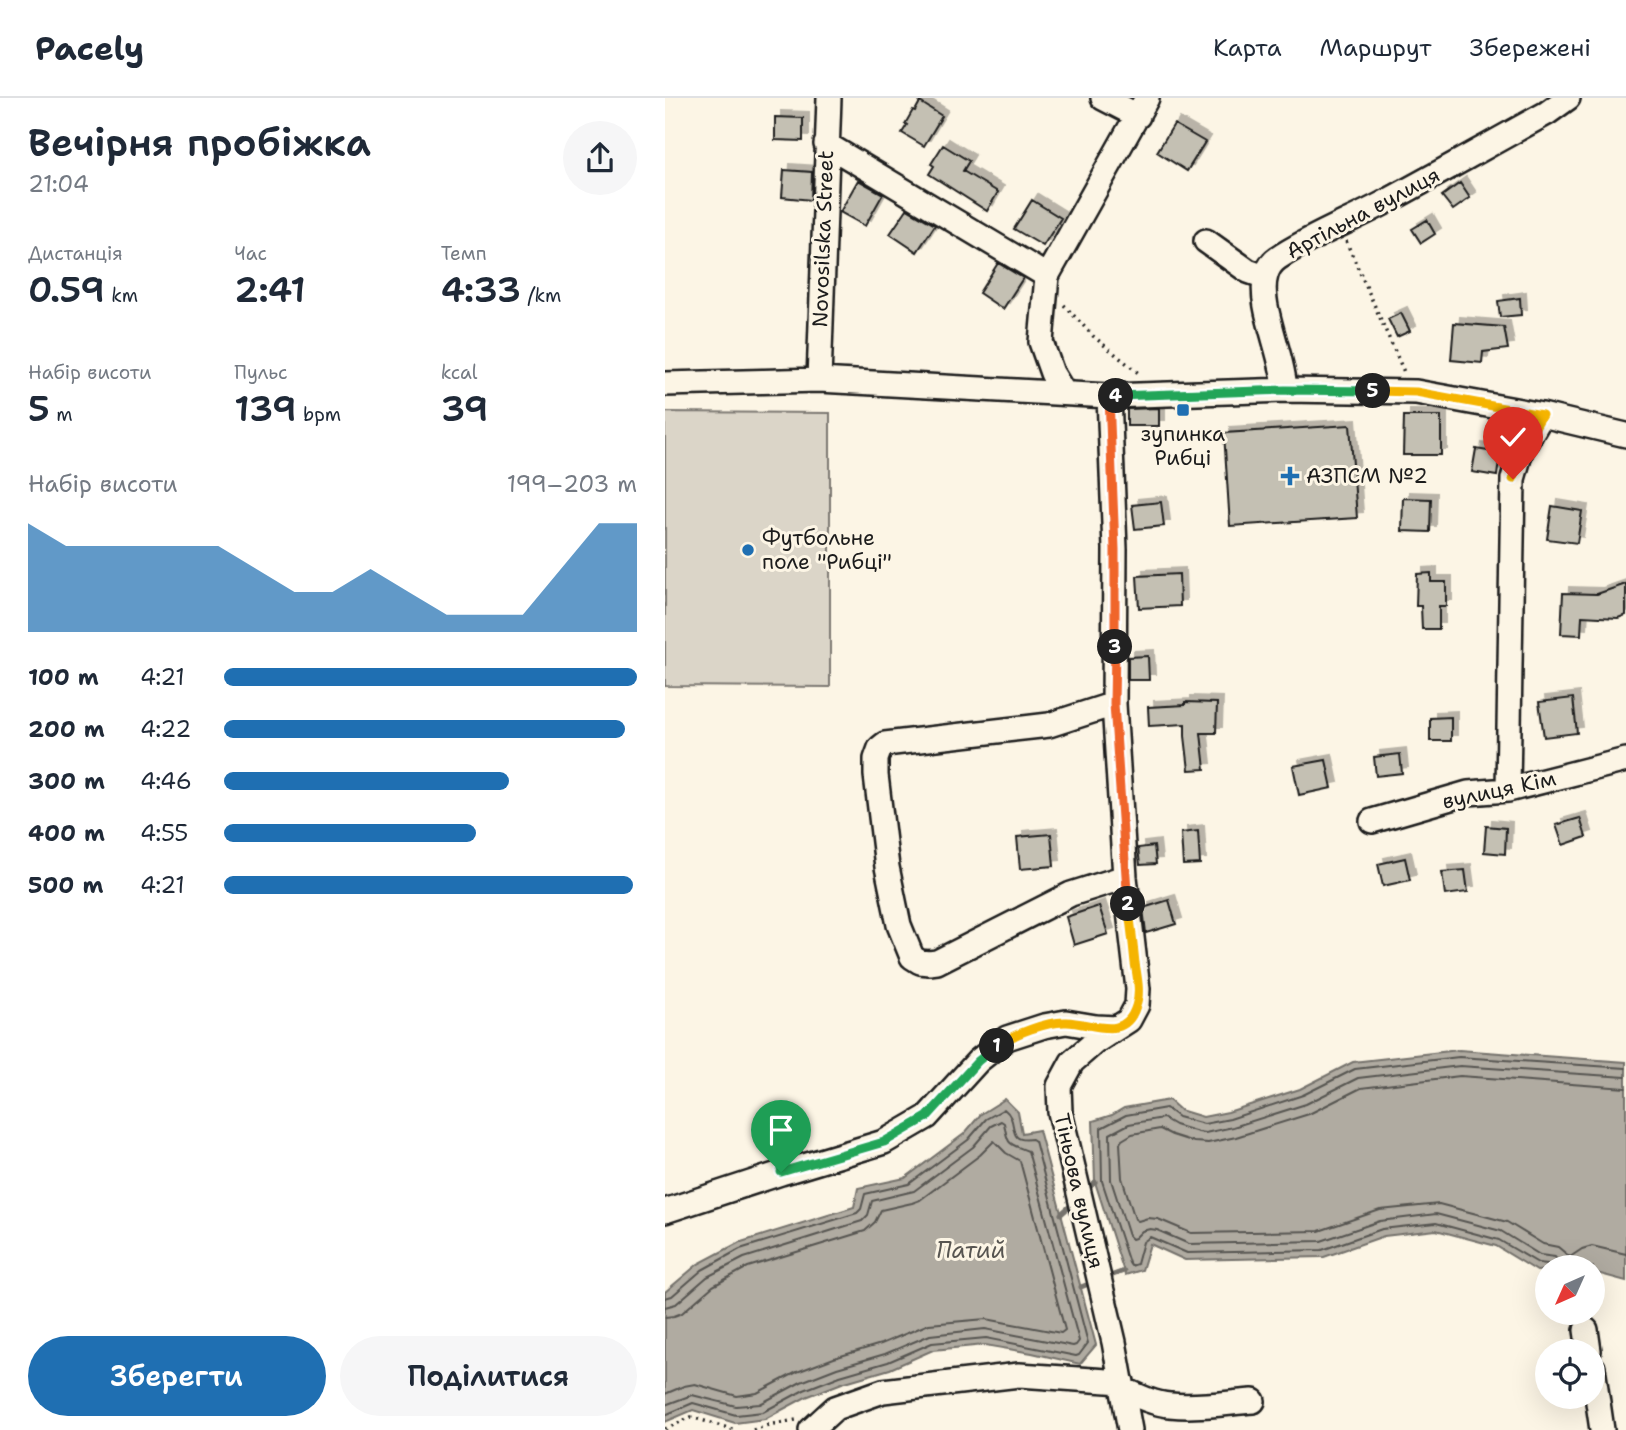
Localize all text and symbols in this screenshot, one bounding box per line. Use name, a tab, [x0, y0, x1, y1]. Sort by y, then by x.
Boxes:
text: Pacely	[35, 26, 144, 71]
text: Карта	[1213, 32, 1282, 64]
text: Маршрут	[1320, 32, 1432, 64]
text: Збережені	[1470, 32, 1591, 64]
text: Вечірня пробіжка	[28, 117, 371, 168]
button: share	[563, 121, 637, 195]
street label: Novosilska Street	[806, 150, 840, 328]
street label: Артільна вулиця	[1281, 161, 1445, 265]
text: 21:04	[28, 169, 89, 199]
text: Дистанція	[28, 241, 123, 266]
text: Час	[234, 241, 267, 266]
text: Темп	[441, 241, 487, 266]
text: 0.59	[28, 266, 105, 313]
text: 2:41	[234, 266, 306, 313]
text: 4:33	[441, 266, 521, 313]
text: km	[105, 283, 138, 308]
text: /km	[521, 283, 562, 308]
text: Набір висоти	[28, 360, 152, 385]
text: Пульс	[234, 360, 288, 385]
text: kcal	[441, 360, 478, 385]
pin: 5	[1355, 374, 1391, 408]
pin: 4	[1099, 378, 1133, 414]
text: 5	[1367, 378, 1378, 403]
text: 4	[1109, 383, 1122, 408]
text: 5	[28, 385, 50, 432]
text: 139	[234, 385, 296, 432]
text: 39	[441, 385, 488, 432]
text: m	[50, 402, 73, 427]
text: bpm	[296, 402, 341, 427]
marker: зупинка Рибці	[1175, 402, 1191, 418]
pin	[1483, 407, 1543, 479]
icon: check	[1494, 418, 1532, 456]
place label: зупинка Рибці	[1141, 420, 1225, 472]
place label: АЗПСМ №2	[1306, 462, 1428, 490]
marker: АЗПСМ №2	[1280, 466, 1300, 486]
text: Набір висоти	[28, 469, 178, 499]
text: 199–203 m	[507, 469, 637, 499]
place label: Футбольне поле "Рибці"	[762, 524, 892, 576]
marker: Футбольне поле "Рибці"	[740, 542, 756, 558]
pin: 3	[1098, 630, 1133, 664]
text: 3	[1108, 634, 1121, 659]
text: 100 m	[28, 662, 99, 692]
text: 4:21	[140, 662, 185, 692]
text: 200 m	[28, 714, 105, 744]
text: 4:22	[140, 714, 191, 744]
street label: вулиця Кім	[1440, 764, 1558, 816]
text: 300 m	[28, 766, 105, 796]
text: 4:46	[140, 766, 192, 796]
text: 400 m	[28, 818, 105, 848]
text: 4:55	[140, 818, 188, 848]
text: 500 m	[28, 870, 103, 900]
text: 4:21	[140, 870, 185, 900]
pin: 2	[1111, 886, 1145, 922]
text: 2	[1121, 891, 1134, 916]
pin: 1	[979, 1028, 1015, 1063]
text: 1	[992, 1033, 1001, 1058]
pin	[751, 1100, 811, 1172]
icon: arrive	[762, 1111, 800, 1149]
street label: Тіньова вулиця	[1048, 1111, 1110, 1271]
water label: Патий	[936, 1235, 1006, 1265]
north arrow	[1535, 1255, 1605, 1325]
map controls	[1535, 1255, 1605, 1409]
button: Зберегти	[28, 1336, 326, 1416]
button: Поділитися	[340, 1336, 637, 1416]
button: locate	[1535, 1339, 1605, 1409]

